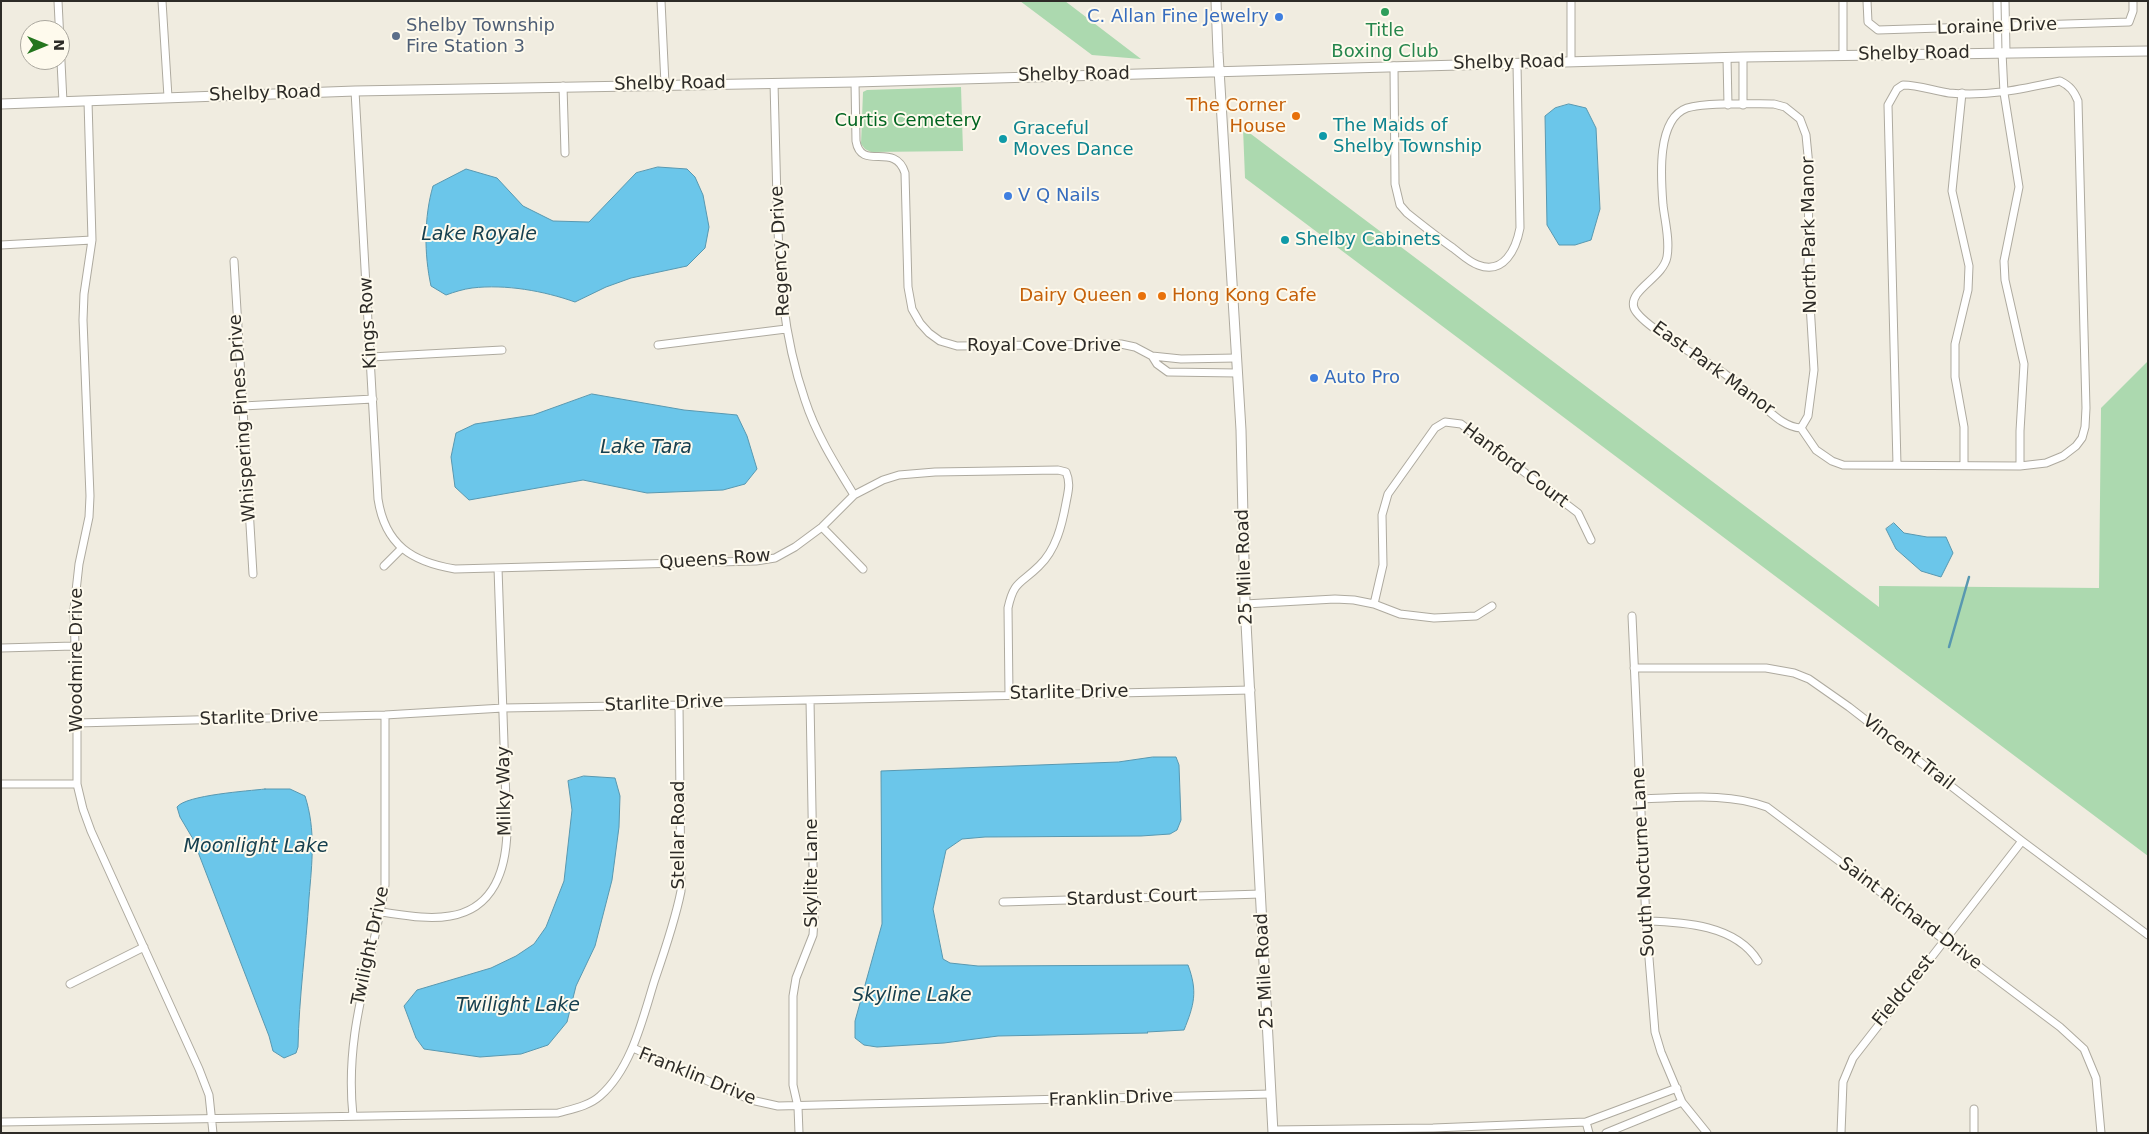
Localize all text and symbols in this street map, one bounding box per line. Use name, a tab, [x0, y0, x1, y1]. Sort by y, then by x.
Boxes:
place label: C. Allan Fine Jewelry	[1087, 6, 1269, 28]
marker: Title Boxing Club	[1379, 6, 1391, 18]
marker: C. Allan Fine Jewelry	[1273, 11, 1285, 23]
street label: Loraine Drive	[1936, 14, 2058, 40]
place label: Shelby Township Fire Station 3	[406, 15, 555, 58]
north arrow	[20, 20, 70, 70]
place label: Title Boxing Club	[1331, 20, 1439, 62]
marker: Shelby Township Fire Station 3	[390, 30, 402, 42]
text: N	[51, 39, 67, 51]
street label: Shelby Road	[1858, 42, 1970, 66]
street label: Shelby Road	[1453, 51, 1565, 75]
street label: Shelby Road	[1018, 63, 1130, 87]
street label: Shelby Road	[614, 72, 726, 96]
street label: Shelby Road	[209, 81, 321, 107]
place label: The Corner House	[1186, 95, 1286, 138]
park label: Curtis Cemetery	[835, 110, 981, 132]
marker: The Corner House	[1290, 110, 1302, 122]
place label: The Maids of Shelby Township	[1333, 115, 1482, 158]
place label: Graceful Moves Dance	[1013, 118, 1134, 160]
marker: The Maids of Shelby Township	[1317, 130, 1329, 142]
marker: Graceful Moves Dance	[997, 133, 1009, 145]
street label: North Park Manor	[1798, 156, 1822, 314]
street label: Regency Drive	[767, 185, 795, 317]
place label: V Q Nails	[1018, 185, 1100, 207]
marker: V Q Nails	[1002, 190, 1014, 202]
water label: Lake Royale	[421, 224, 537, 246]
place label: Shelby Cabinets	[1295, 229, 1441, 251]
marker: Shelby Cabinets	[1279, 234, 1291, 246]
street label: Kings Row	[356, 276, 382, 370]
place label: Dairy Queen	[1019, 285, 1132, 307]
place label: Hong Kong Cafe	[1172, 285, 1317, 307]
marker: Dairy Queen	[1136, 290, 1148, 302]
marker: Hong Kong Cafe	[1156, 290, 1168, 302]
street label: Whispering Pines Drive	[225, 313, 261, 523]
street label: East Park Manor	[1648, 317, 1778, 421]
street label: Royal Cove Drive	[967, 335, 1121, 357]
place label: Auto Pro	[1324, 367, 1400, 389]
marker: Auto Pro	[1308, 372, 1320, 384]
street label: Hanford Court	[1458, 419, 1572, 513]
water label: Lake Tara	[600, 437, 692, 459]
street label: 25 Mile Road	[1232, 509, 1258, 625]
street label: Queens Row	[659, 545, 771, 575]
street label: Woodmire Drive	[66, 588, 88, 732]
street label: Starlite Drive	[1009, 681, 1129, 705]
street label: Starlite Drive	[604, 691, 724, 717]
street label: Starlite Drive	[199, 705, 319, 731]
street label: Vincent Trail	[1858, 711, 1958, 795]
street label: Milky Way	[493, 746, 517, 836]
street label: South Nocturne Lane	[1628, 767, 1660, 957]
street label: Stellar Road	[668, 781, 690, 889]
street label: Skylite Lane	[801, 818, 823, 928]
water label: Moonlight Lake	[184, 836, 328, 858]
street label: Saint Richard Drive	[1834, 853, 1986, 975]
street label: Twilight Drive	[348, 884, 394, 1008]
street label: Stardust Court	[1066, 885, 1198, 911]
street label: 25 Mile Road	[1251, 912, 1279, 1030]
street label: Fieldcrest	[1869, 951, 1939, 1031]
water label: Skyline Lake	[852, 985, 972, 1007]
water label: Twilight Lake	[456, 995, 580, 1017]
street label: Franklin Drive	[635, 1044, 759, 1110]
street label: Franklin Drive	[1048, 1086, 1174, 1112]

